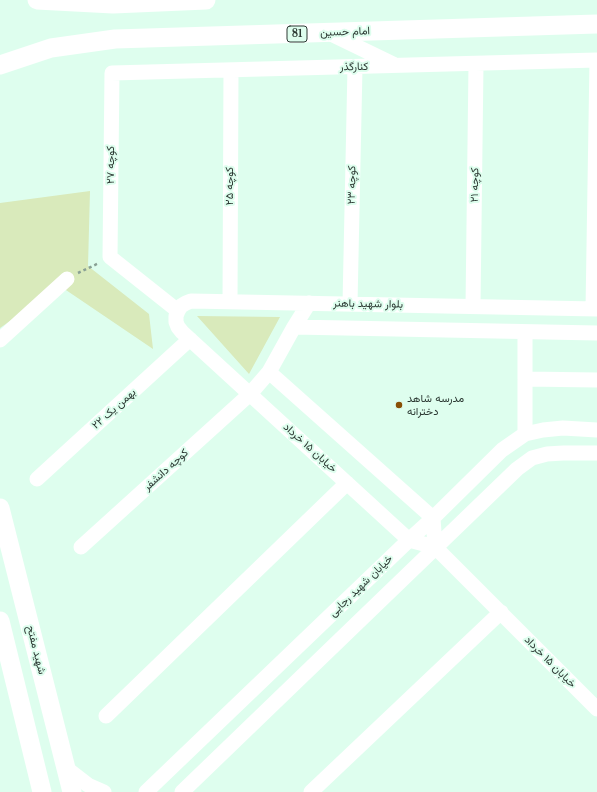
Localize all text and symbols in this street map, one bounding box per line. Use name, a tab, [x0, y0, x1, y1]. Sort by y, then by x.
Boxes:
street label: امام حسین	[320, 25, 370, 39]
road number: 81	[287, 26, 307, 42]
street label: کنارگذر	[340, 60, 368, 74]
street label: کوچه ۲۷	[104, 146, 118, 184]
street label: کوچه ۲۳	[345, 165, 359, 205]
street label: کوچه ۲۵	[223, 167, 237, 205]
street label: کوچه ۲۱	[468, 167, 482, 203]
street label: بلوار شهید باهنر	[333, 297, 403, 311]
street label: ۲۲ بهمن یک	[89, 386, 139, 432]
place label: مدرسه شاهد دخترانه	[407, 392, 464, 418]
marker: مدرسه شاهد دخترانه	[394, 400, 404, 410]
street label: خیابان ۱۵ خرداد	[280, 420, 340, 476]
street label: کوچه دانشفر	[141, 446, 191, 494]
street label: خیابان شهید رجایی	[326, 552, 396, 620]
street label: شهید مفتح	[24, 624, 48, 676]
street label: خیابان ۱۵ خرداد	[521, 633, 579, 691]

